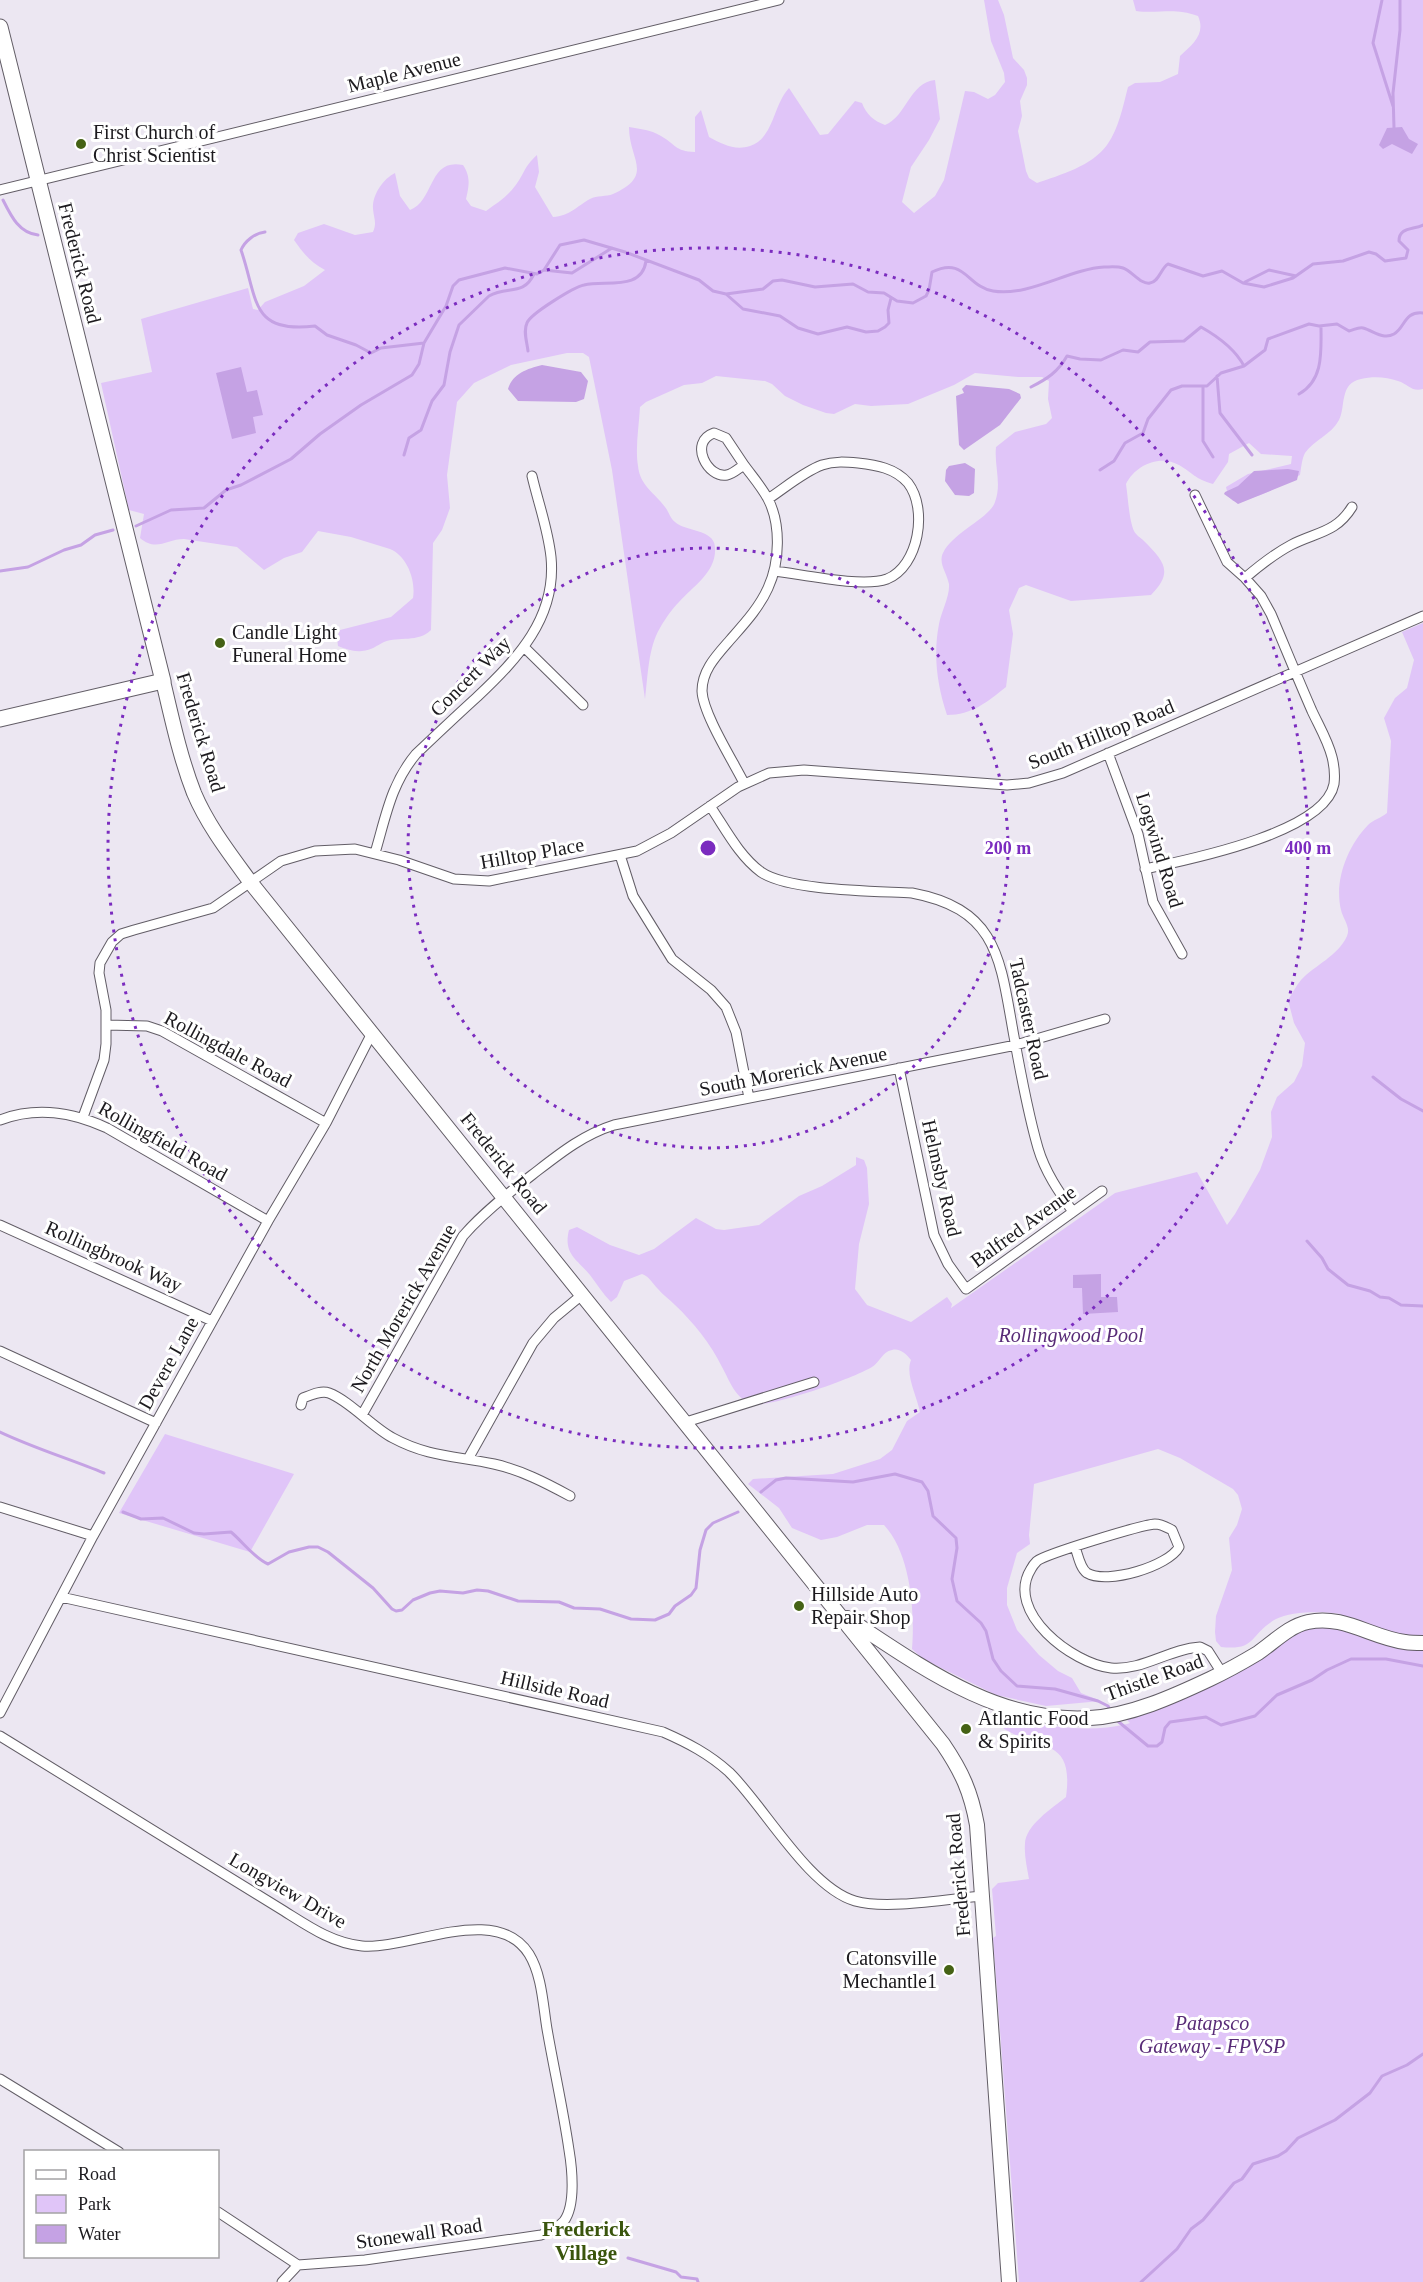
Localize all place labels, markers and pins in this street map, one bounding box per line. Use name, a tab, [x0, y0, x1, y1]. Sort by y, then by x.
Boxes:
place label: First Church of Christ Scientist	[93, 121, 216, 166]
marker: First Church of Christ Scientist	[74, 137, 88, 151]
place label: Candle Light Funeral Home	[232, 621, 347, 666]
marker: Candle Light Funeral Home	[213, 636, 227, 650]
centre of rings	[698, 838, 718, 858]
place label: Hillside Auto Repair Shop	[811, 1583, 918, 1629]
marker: Hillside Auto Repair Shop	[792, 1599, 806, 1613]
place label: Atlantic Food & Spirits	[978, 1707, 1089, 1753]
marker: Atlantic Food & Spirits	[959, 1722, 973, 1736]
place label: Catonsville Mechantle1	[843, 1947, 937, 1992]
marker: Catonsville Mechantle1	[942, 1963, 956, 1977]

